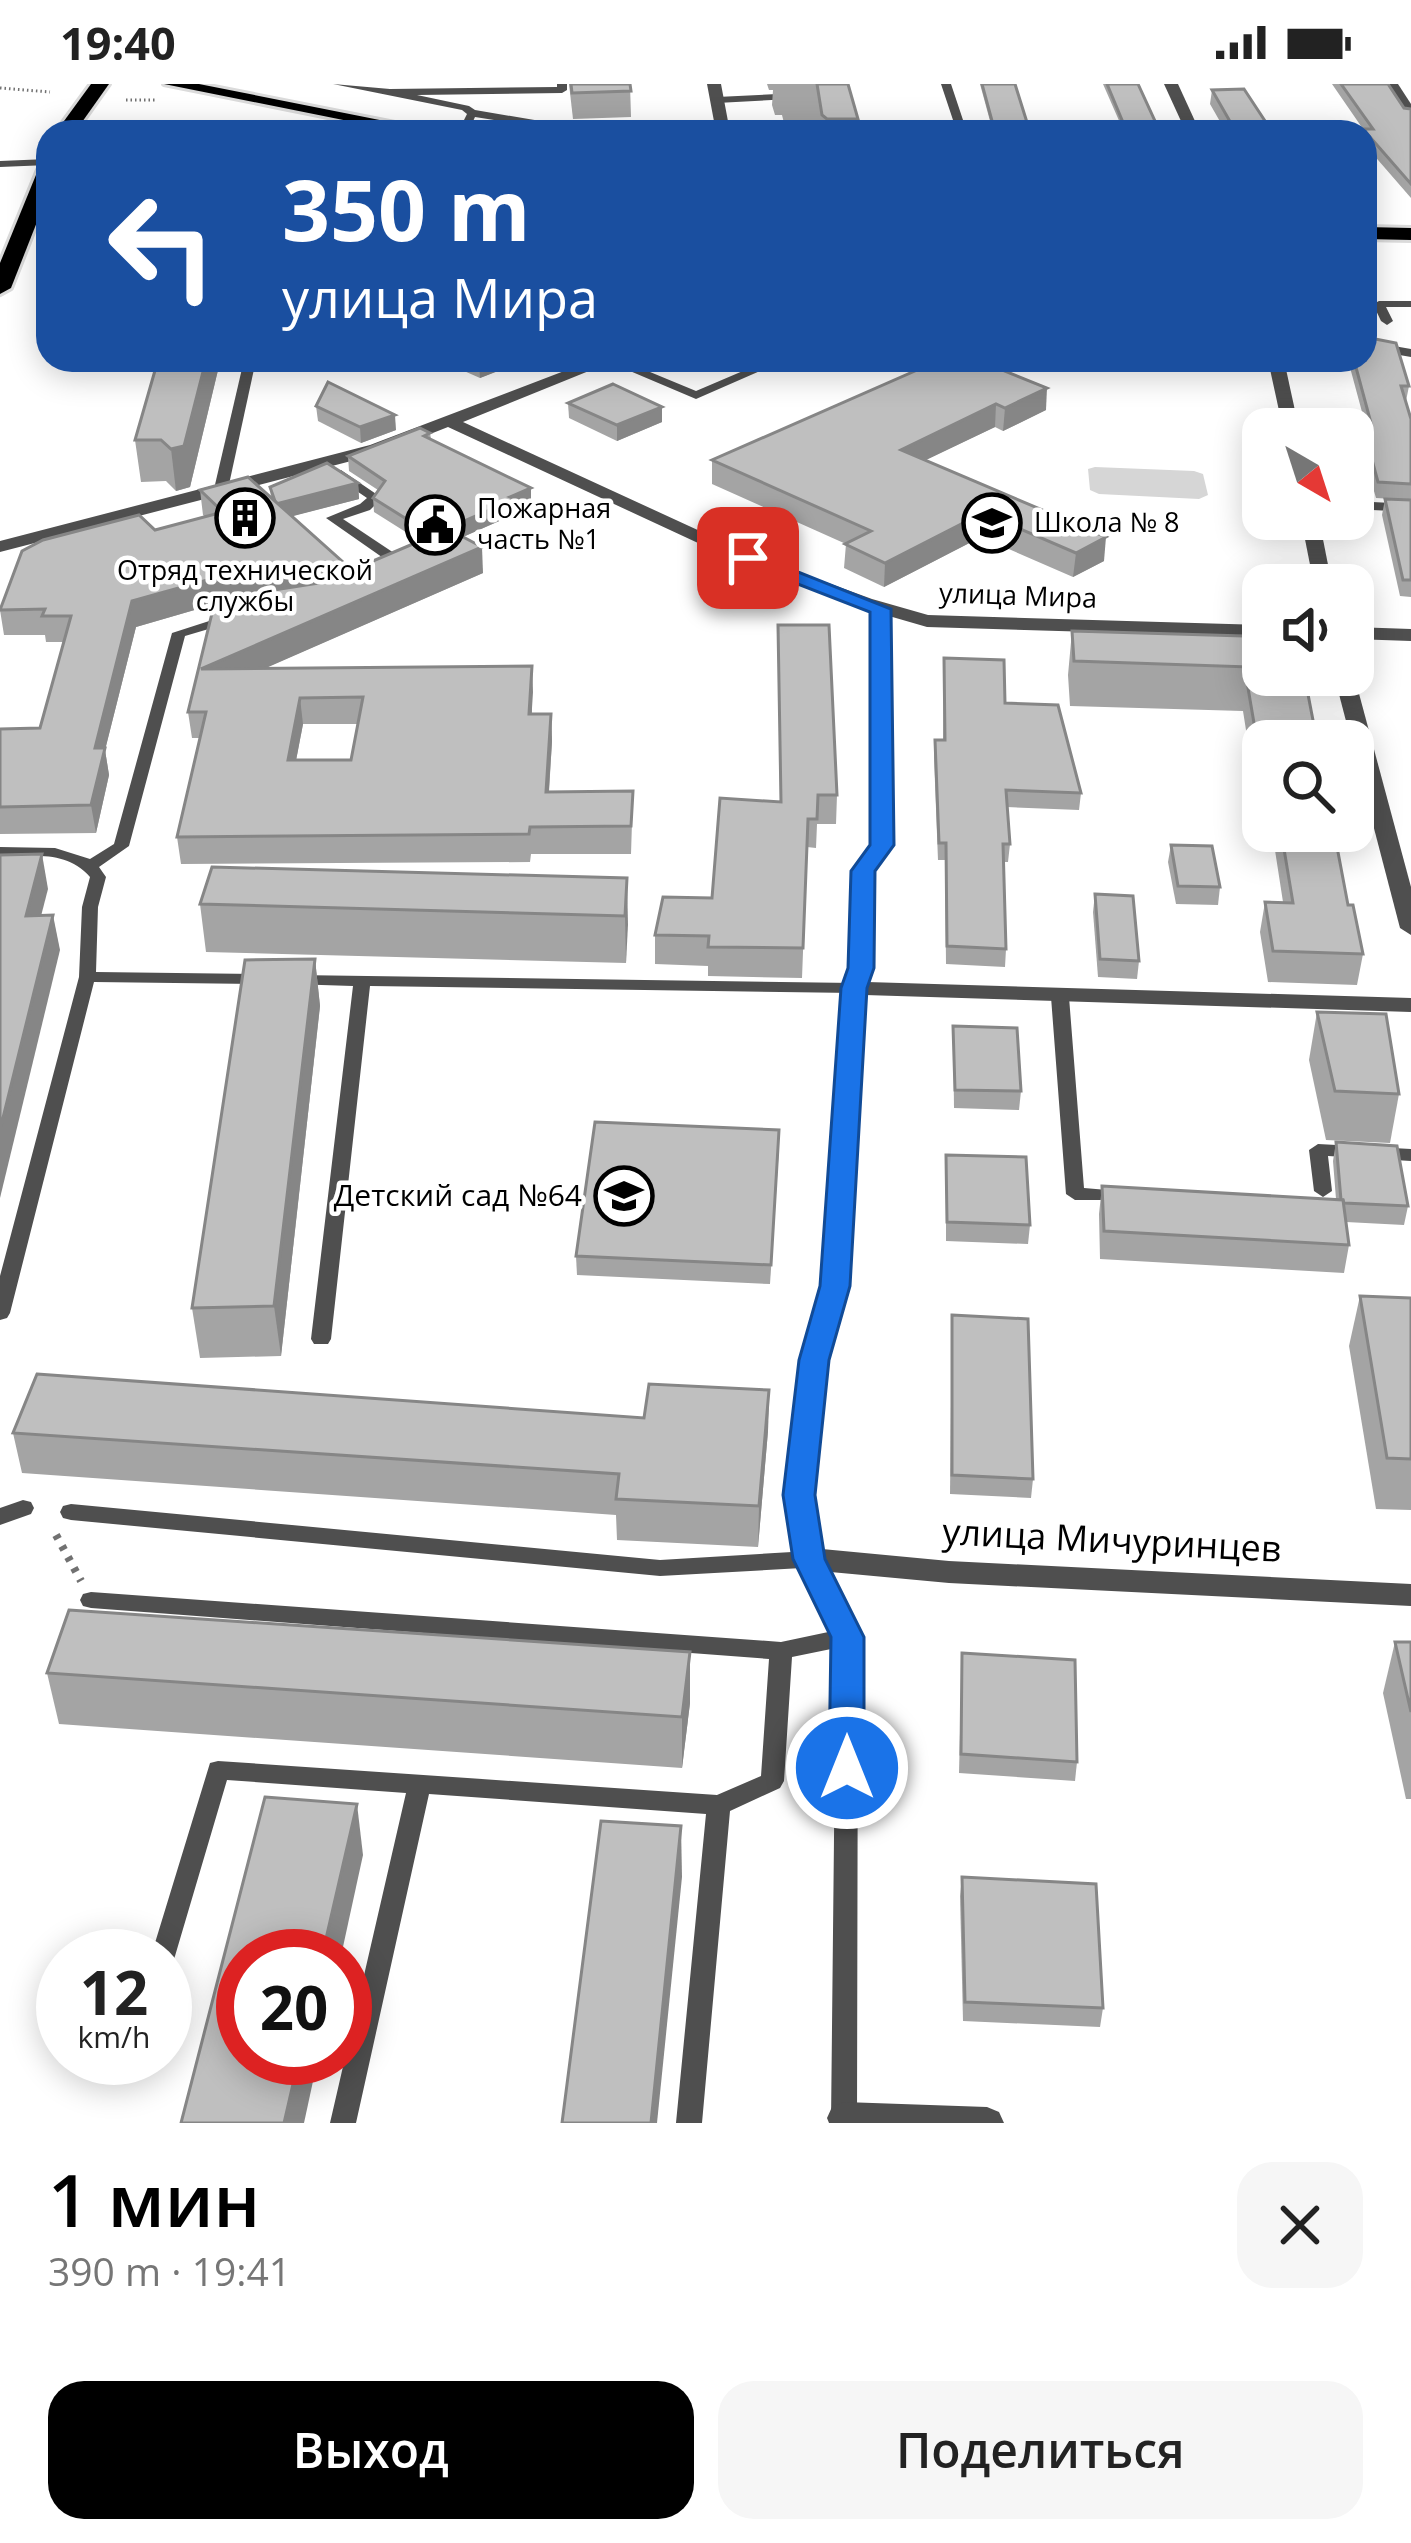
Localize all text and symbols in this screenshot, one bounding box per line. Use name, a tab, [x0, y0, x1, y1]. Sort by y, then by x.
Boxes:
text: 19:40	[60, 12, 176, 73]
text: 350 m	[282, 151, 530, 266]
icon: left	[84, 168, 240, 324]
text: улица Мира	[282, 260, 598, 334]
north arrow	[1242, 408, 1374, 540]
map controls	[1242, 408, 1374, 852]
building icon: Отряд технической службы	[214, 487, 276, 549]
place label: Пожарная часть №1	[477, 489, 611, 557]
school or university icon: Школа № 8	[961, 492, 1023, 554]
public building icon: Пожарная часть №1	[404, 494, 466, 556]
place label: Школа № 8	[1034, 503, 1179, 540]
pin	[697, 507, 799, 609]
icon: arrive	[715, 525, 781, 591]
place label: Отряд технической службы	[117, 551, 373, 619]
button: sound	[1242, 564, 1374, 696]
street label: улица Мира	[938, 573, 1098, 616]
button: search	[1242, 720, 1374, 852]
school or university icon: Детский сад №64	[593, 1165, 655, 1227]
place label: Детский сад №64	[334, 1174, 582, 1215]
street label: улица Мичуринцев	[941, 1506, 1283, 1573]
position arrow	[784, 1705, 910, 1831]
speed limit sign: 20	[216, 1929, 372, 2085]
text: 12	[80, 1951, 148, 2033]
text: km/h	[78, 2016, 150, 2057]
text: 1 мин	[48, 2150, 260, 2248]
button: close	[1237, 2162, 1363, 2288]
text: 390 m · 19:41	[48, 2244, 291, 2297]
button: Выход	[48, 2381, 694, 2519]
button: Поделиться	[718, 2381, 1363, 2519]

